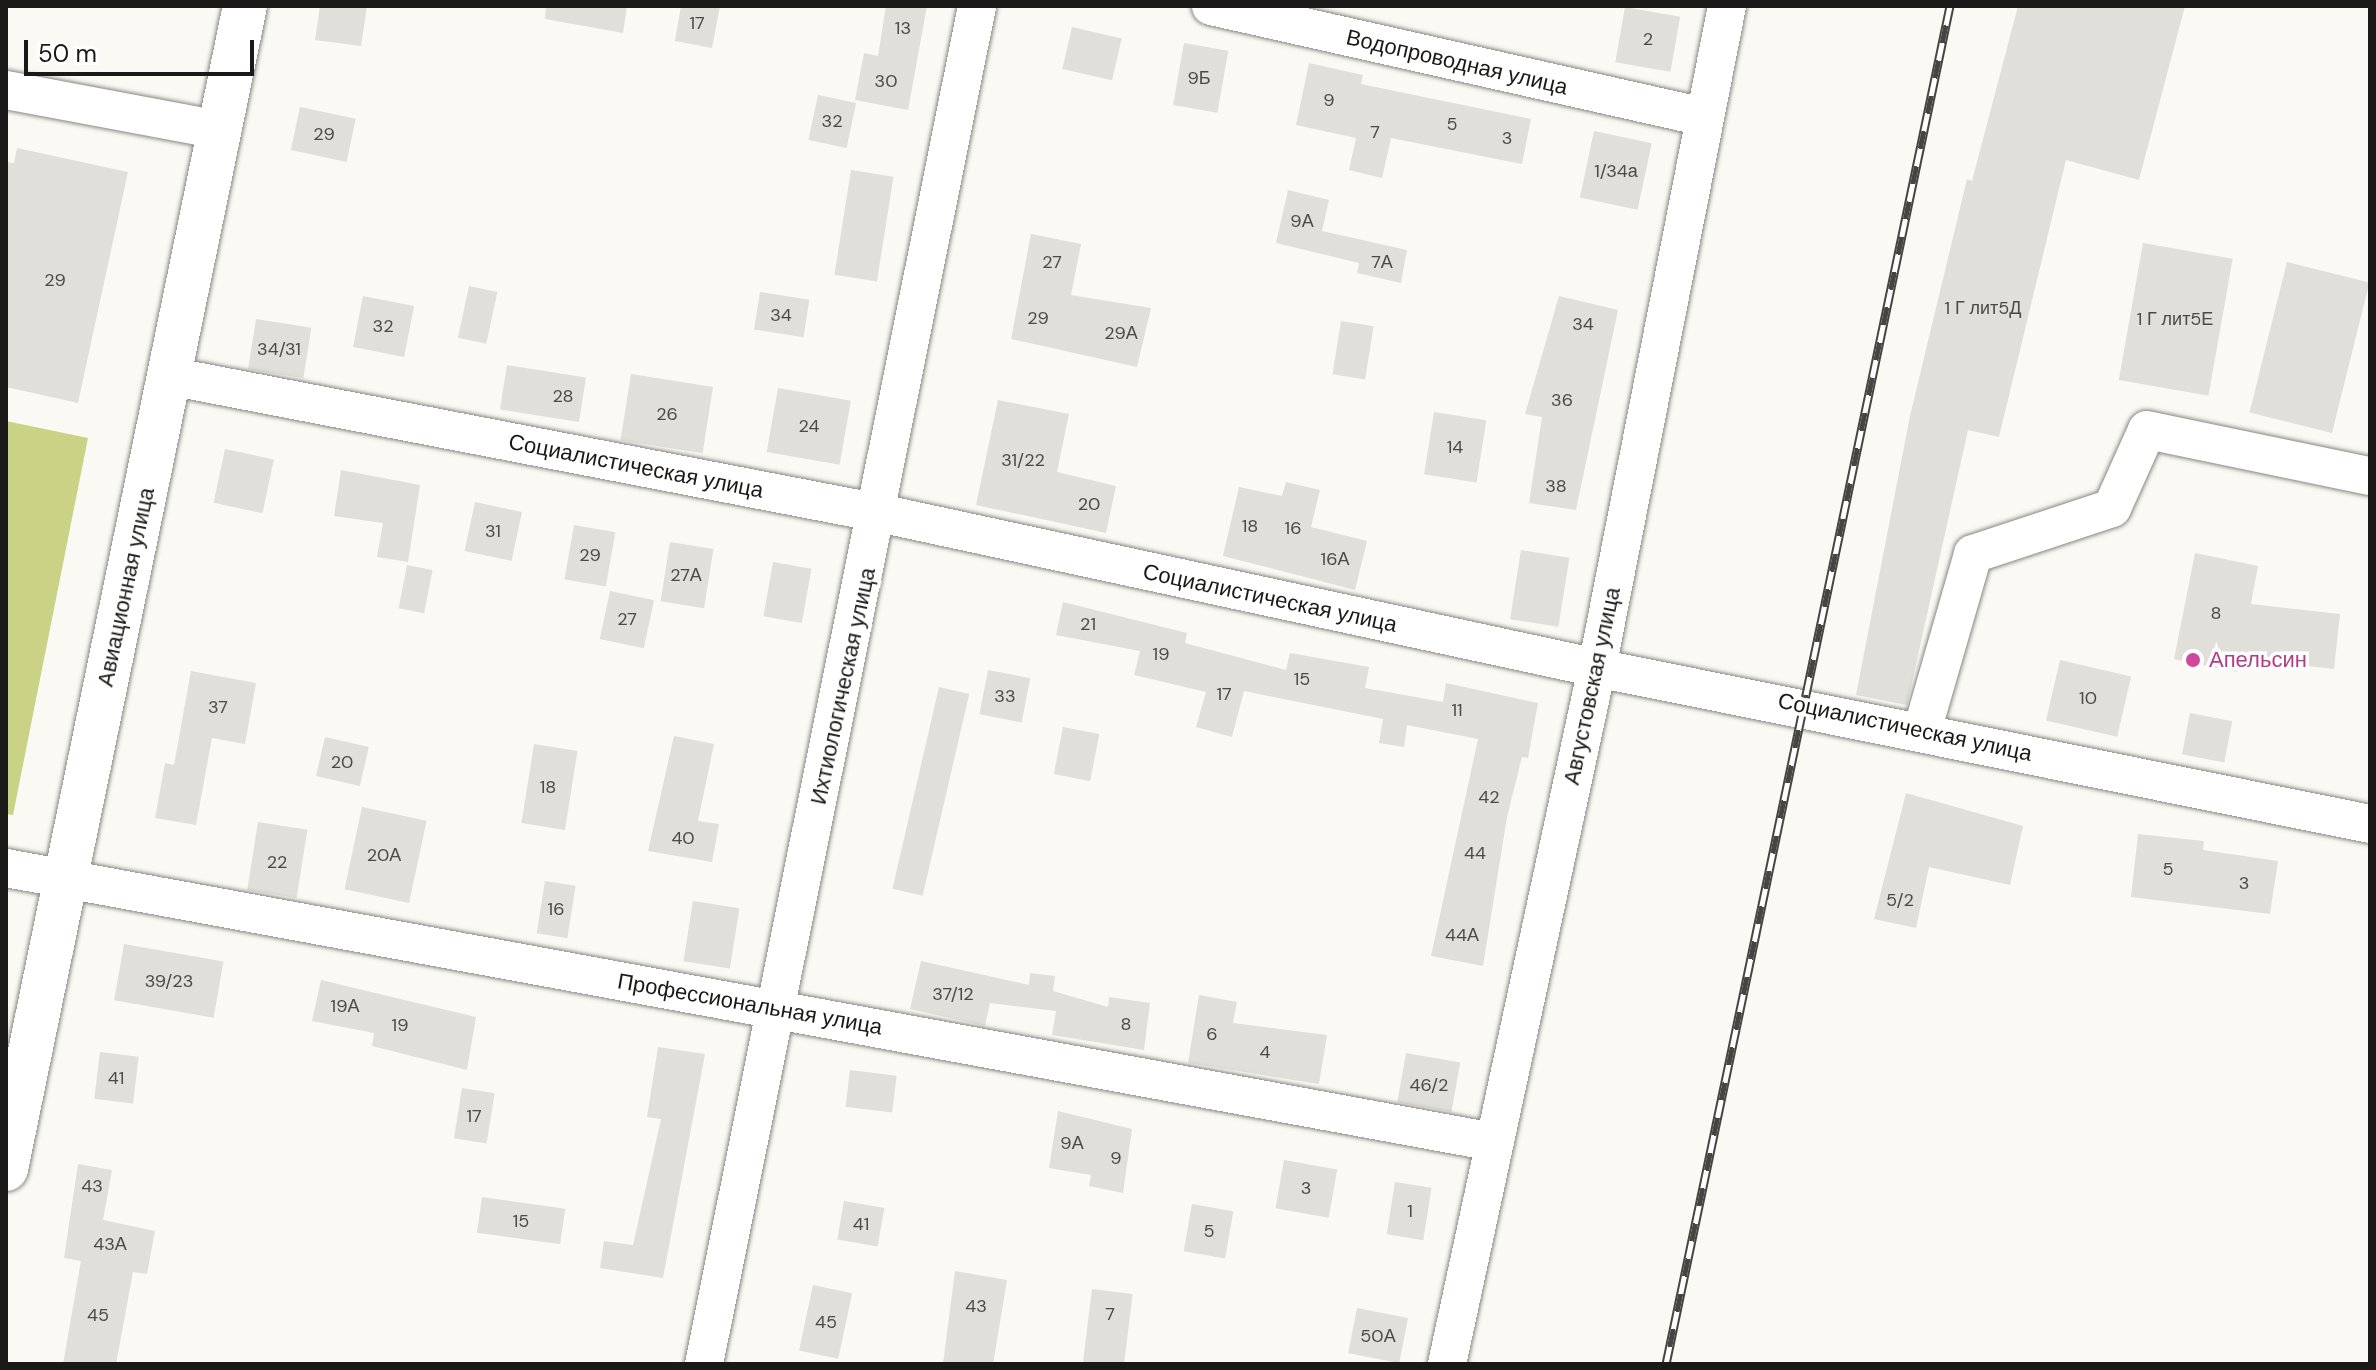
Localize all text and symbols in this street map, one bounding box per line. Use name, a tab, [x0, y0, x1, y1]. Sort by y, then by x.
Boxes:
house number: 17	[689, 12, 705, 34]
house number: 13	[895, 17, 911, 39]
scale bar	[28, 24, 258, 74]
street label: Водопроводная улица	[1344, 24, 1570, 100]
house number: 2	[1643, 28, 1653, 50]
text: 50 m	[38, 38, 97, 69]
house number: 9Б	[1187, 67, 1211, 89]
house number: 30	[875, 70, 897, 92]
house number: 9	[1323, 89, 1335, 111]
house number: 32	[821, 110, 843, 132]
house number: 5	[1447, 113, 1457, 135]
house number: 7	[1370, 121, 1380, 143]
house number: 29	[313, 123, 335, 145]
house number: 3	[1502, 127, 1512, 149]
house number: 1/34а	[1594, 160, 1638, 182]
house number: 9А	[1290, 210, 1314, 232]
house number: 27	[1042, 251, 1062, 273]
house number: 7А	[1371, 251, 1393, 273]
house number: 29	[44, 269, 66, 291]
house number: 1 Г лит5Д	[1945, 297, 2021, 319]
house number: 34	[770, 304, 792, 326]
house number: 29	[1027, 307, 1049, 329]
house number: 1 Г лит5Е	[2137, 308, 2213, 330]
house number: 34	[1572, 313, 1594, 335]
house number: 32	[372, 315, 394, 337]
house number: 29А	[1104, 322, 1138, 344]
house number: 34/31	[257, 338, 301, 360]
house number: 28	[552, 385, 574, 407]
house number: 36	[1551, 389, 1573, 411]
house number: 26	[656, 403, 678, 425]
house number: 24	[799, 415, 819, 437]
street label: Социалистическая улица	[506, 428, 766, 504]
house number: 14	[1447, 436, 1463, 458]
house number: 31/22	[1001, 449, 1045, 471]
house number: 38	[1545, 475, 1567, 497]
street label: Авиационная улица	[92, 485, 160, 689]
house number: 20	[1078, 493, 1100, 515]
house number: 18	[1242, 515, 1258, 537]
house number: 16	[1285, 517, 1301, 539]
house number: 31	[485, 520, 501, 542]
house number: 29	[579, 544, 601, 566]
house number: 16А	[1321, 548, 1349, 570]
street label: Социалистическая улица	[1141, 558, 1399, 638]
house number: 27А	[670, 564, 702, 586]
street label: Ихтиологическая улица	[805, 565, 881, 807]
street label: Августовская улица	[1558, 585, 1626, 787]
house number: 8	[2211, 602, 2221, 624]
house number: 27	[617, 608, 637, 630]
house number: 21	[1080, 613, 1096, 635]
house number: 19	[1153, 643, 1169, 665]
place label: Апельсин	[2209, 647, 2307, 673]
marker: Апельсин	[2184, 651, 2202, 669]
house number: 15	[1294, 668, 1310, 690]
house number: 17	[1216, 683, 1232, 705]
house number: 33	[994, 685, 1016, 707]
street label: Социалистическая улица	[1776, 687, 2034, 767]
house number: 10	[2079, 687, 2097, 709]
house number: 37	[208, 696, 228, 718]
house number: 11	[1451, 699, 1463, 721]
house number: 20	[331, 751, 353, 773]
house number: 18	[540, 776, 556, 798]
house number: 42	[1478, 786, 1500, 808]
house number: 40	[671, 827, 695, 849]
house number: 44	[1464, 842, 1486, 864]
house number: 20А	[367, 844, 401, 866]
house number: 22	[267, 851, 287, 873]
house number: 5	[2163, 858, 2173, 880]
house number: 3	[2239, 872, 2249, 894]
house number: 5/2	[1886, 889, 1914, 911]
house number: 16	[548, 898, 564, 920]
house number: 44А	[1445, 924, 1479, 946]
street label: Профессиональная улица	[616, 968, 884, 1040]
house number: 39/23	[145, 970, 193, 992]
house number: 37/12	[932, 983, 974, 1005]
house number: 19А	[331, 995, 359, 1017]
house number: 8	[1121, 1013, 1131, 1035]
house number: 19	[392, 1014, 408, 1036]
house number: 6	[1206, 1023, 1218, 1045]
house number: 4	[1260, 1041, 1270, 1063]
house number: 41	[108, 1067, 124, 1089]
house number: 46/2	[1410, 1074, 1448, 1096]
house number: 17	[466, 1105, 482, 1127]
house number: 9А	[1060, 1132, 1084, 1154]
house number: 9	[1110, 1147, 1122, 1169]
house number: 43	[81, 1175, 103, 1197]
house number: 3	[1301, 1177, 1311, 1199]
house number: 1	[1407, 1200, 1413, 1222]
house number: 15	[513, 1210, 529, 1232]
house number: 41	[853, 1213, 869, 1235]
house number: 5	[1204, 1220, 1214, 1242]
house number: 43А	[93, 1233, 127, 1255]
house number: 43	[965, 1295, 987, 1317]
house number: 7	[1105, 1303, 1115, 1325]
house number: 45	[87, 1304, 109, 1326]
house number: 45	[815, 1311, 837, 1333]
house number: 50А	[1360, 1325, 1396, 1347]

